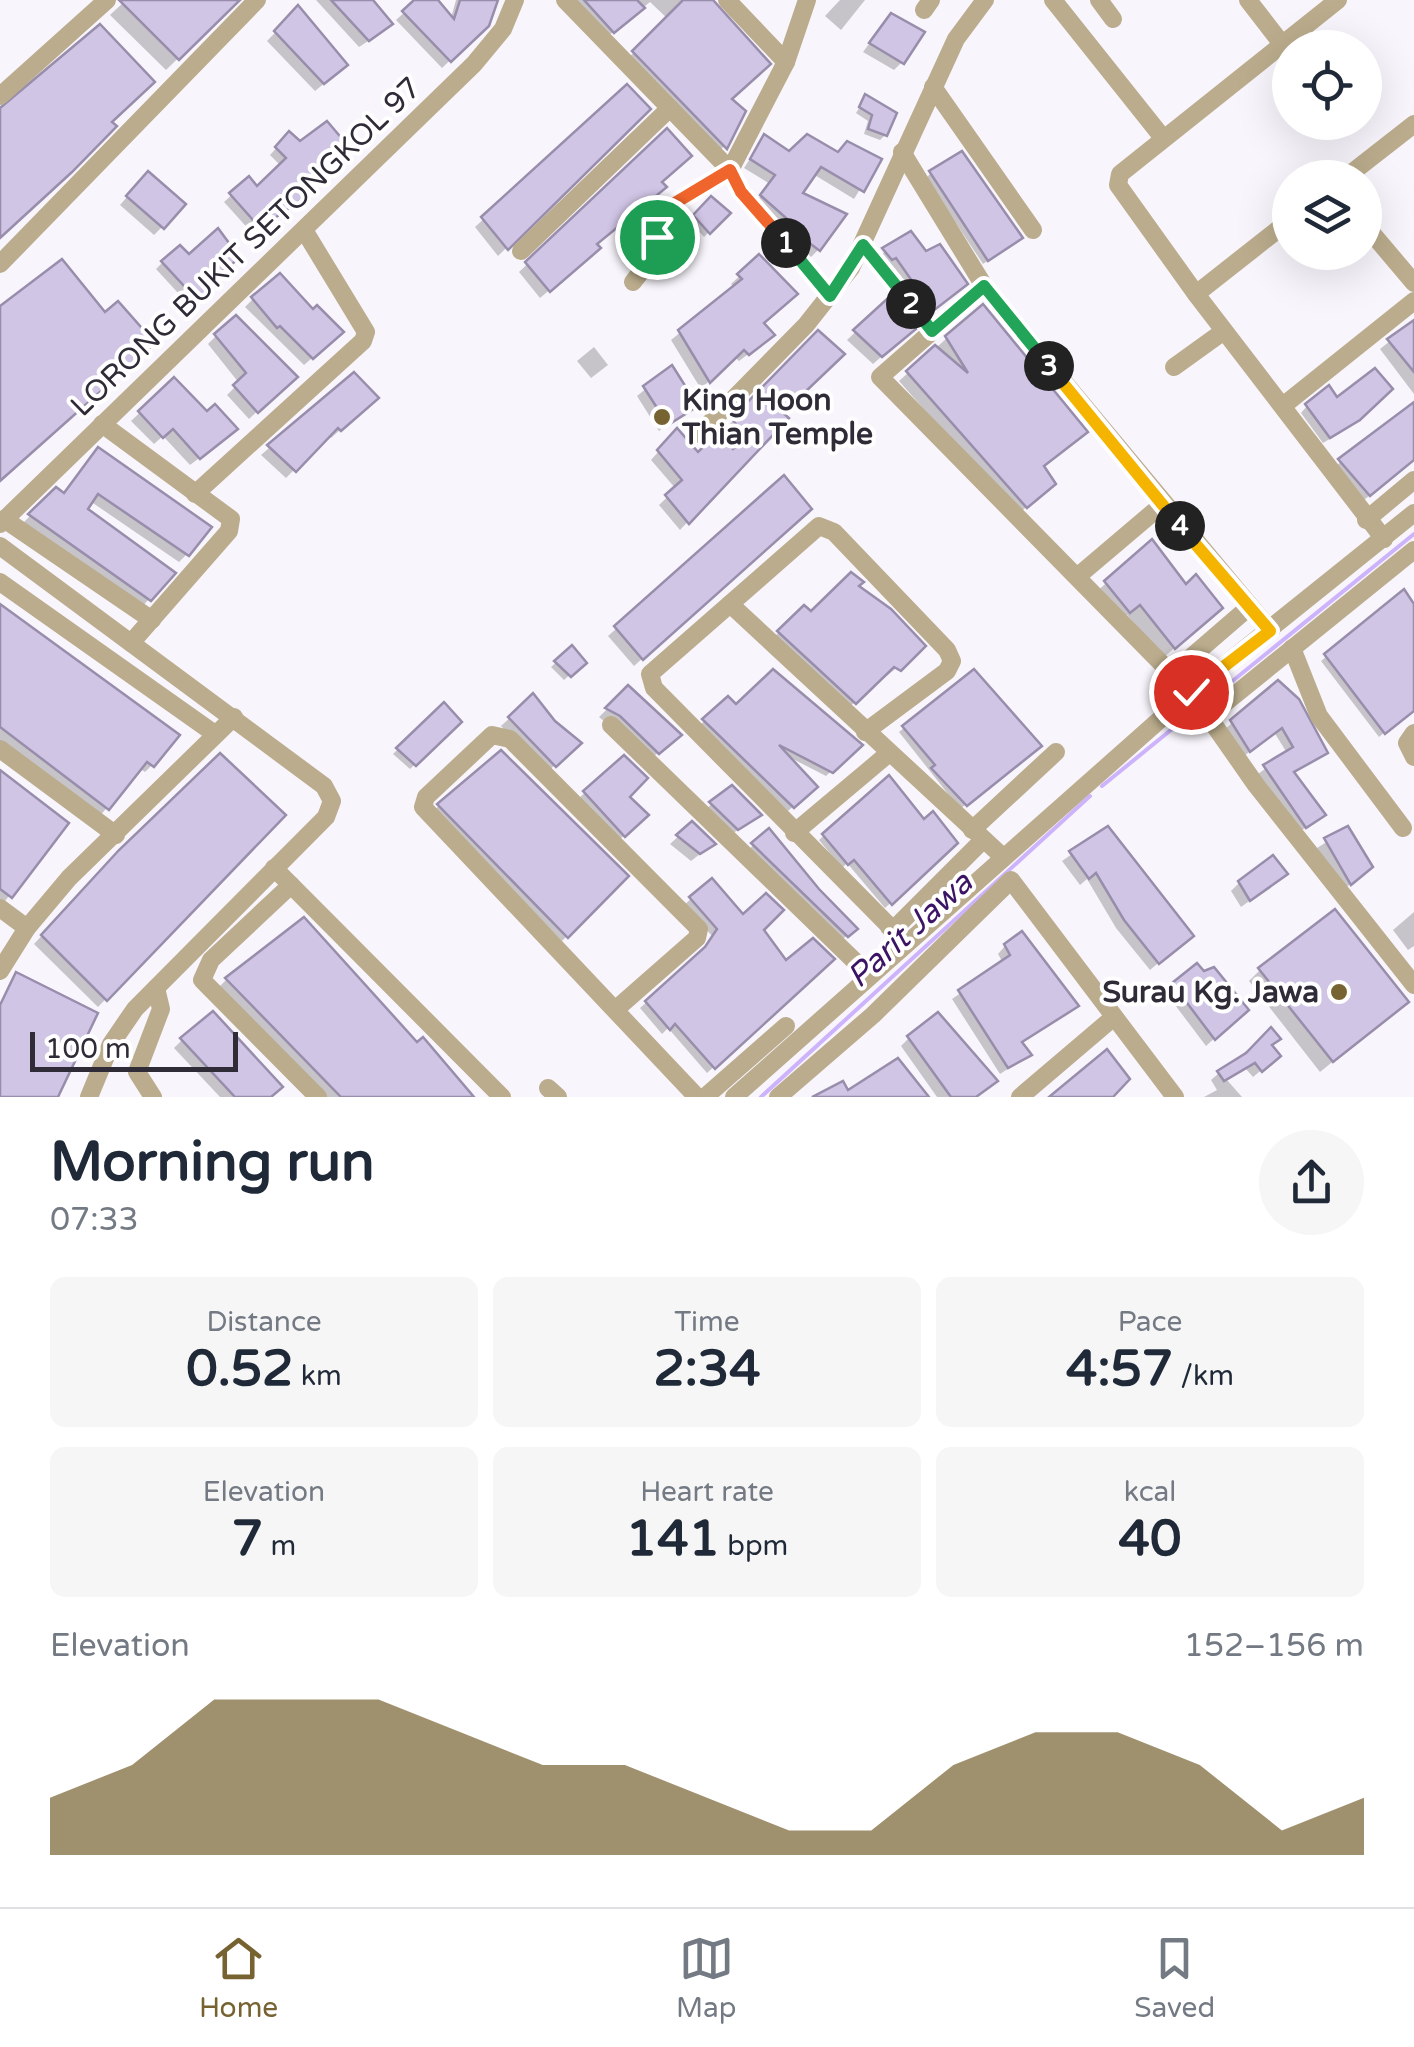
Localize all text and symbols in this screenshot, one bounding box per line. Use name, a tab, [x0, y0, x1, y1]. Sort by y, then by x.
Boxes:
map controls	[1272, 30, 1382, 270]
button: locate	[1272, 30, 1382, 140]
street label: LORONG BUKIT SETONGKOL 97	[63, 69, 429, 425]
button: layers	[1272, 160, 1382, 270]
pin	[615, 195, 700, 280]
icon: arrive	[630, 210, 685, 265]
pin: 1	[761, 218, 811, 268]
text: 1	[777, 226, 795, 260]
pin: 2	[886, 279, 936, 329]
text: 2	[902, 287, 920, 321]
pin: 3	[1024, 341, 1074, 391]
text: 3	[1040, 349, 1058, 383]
place label: King Hoon Thian Temple	[681, 382, 873, 453]
marker: King Hoon Thian Temple	[651, 406, 673, 428]
pin: 4	[1155, 501, 1205, 551]
text: 4	[1171, 509, 1189, 543]
pin	[1149, 650, 1234, 735]
icon: check	[1164, 665, 1219, 720]
water label: Parit Jawa	[840, 863, 981, 996]
place label: Surau Kg. Jawa	[1103, 974, 1319, 1011]
marker: Surau Kg. Jawa	[1328, 981, 1350, 1003]
scale bar	[30, 1027, 238, 1072]
text: 100 m	[45, 1032, 131, 1066]
text: Morning run	[50, 1130, 375, 1196]
button: share	[1259, 1130, 1364, 1235]
text: 07:33	[50, 1201, 139, 1239]
text: Distance	[206, 1305, 322, 1339]
text: Time	[674, 1305, 740, 1339]
text: Pace	[1118, 1305, 1182, 1339]
text: 0.52	[186, 1339, 293, 1399]
text: 2:34	[653, 1339, 761, 1399]
text: 4:57	[1066, 1339, 1173, 1399]
text: km	[293, 1359, 342, 1393]
text: /km	[1173, 1359, 1234, 1393]
text: Elevation	[203, 1475, 325, 1509]
text: Heart rate	[640, 1475, 774, 1509]
text: kcal	[1124, 1475, 1176, 1509]
text: 7	[232, 1509, 263, 1569]
text: 141	[626, 1509, 720, 1569]
text: 40	[1119, 1509, 1181, 1569]
text: m	[263, 1529, 296, 1563]
text: bpm	[720, 1529, 788, 1563]
text: Elevation	[50, 1627, 190, 1665]
text: 152–156 m	[1184, 1627, 1364, 1665]
tab: Home	[199, 1931, 278, 2025]
tab: Map	[676, 1931, 736, 2025]
tab: Saved	[1134, 1931, 1215, 2025]

